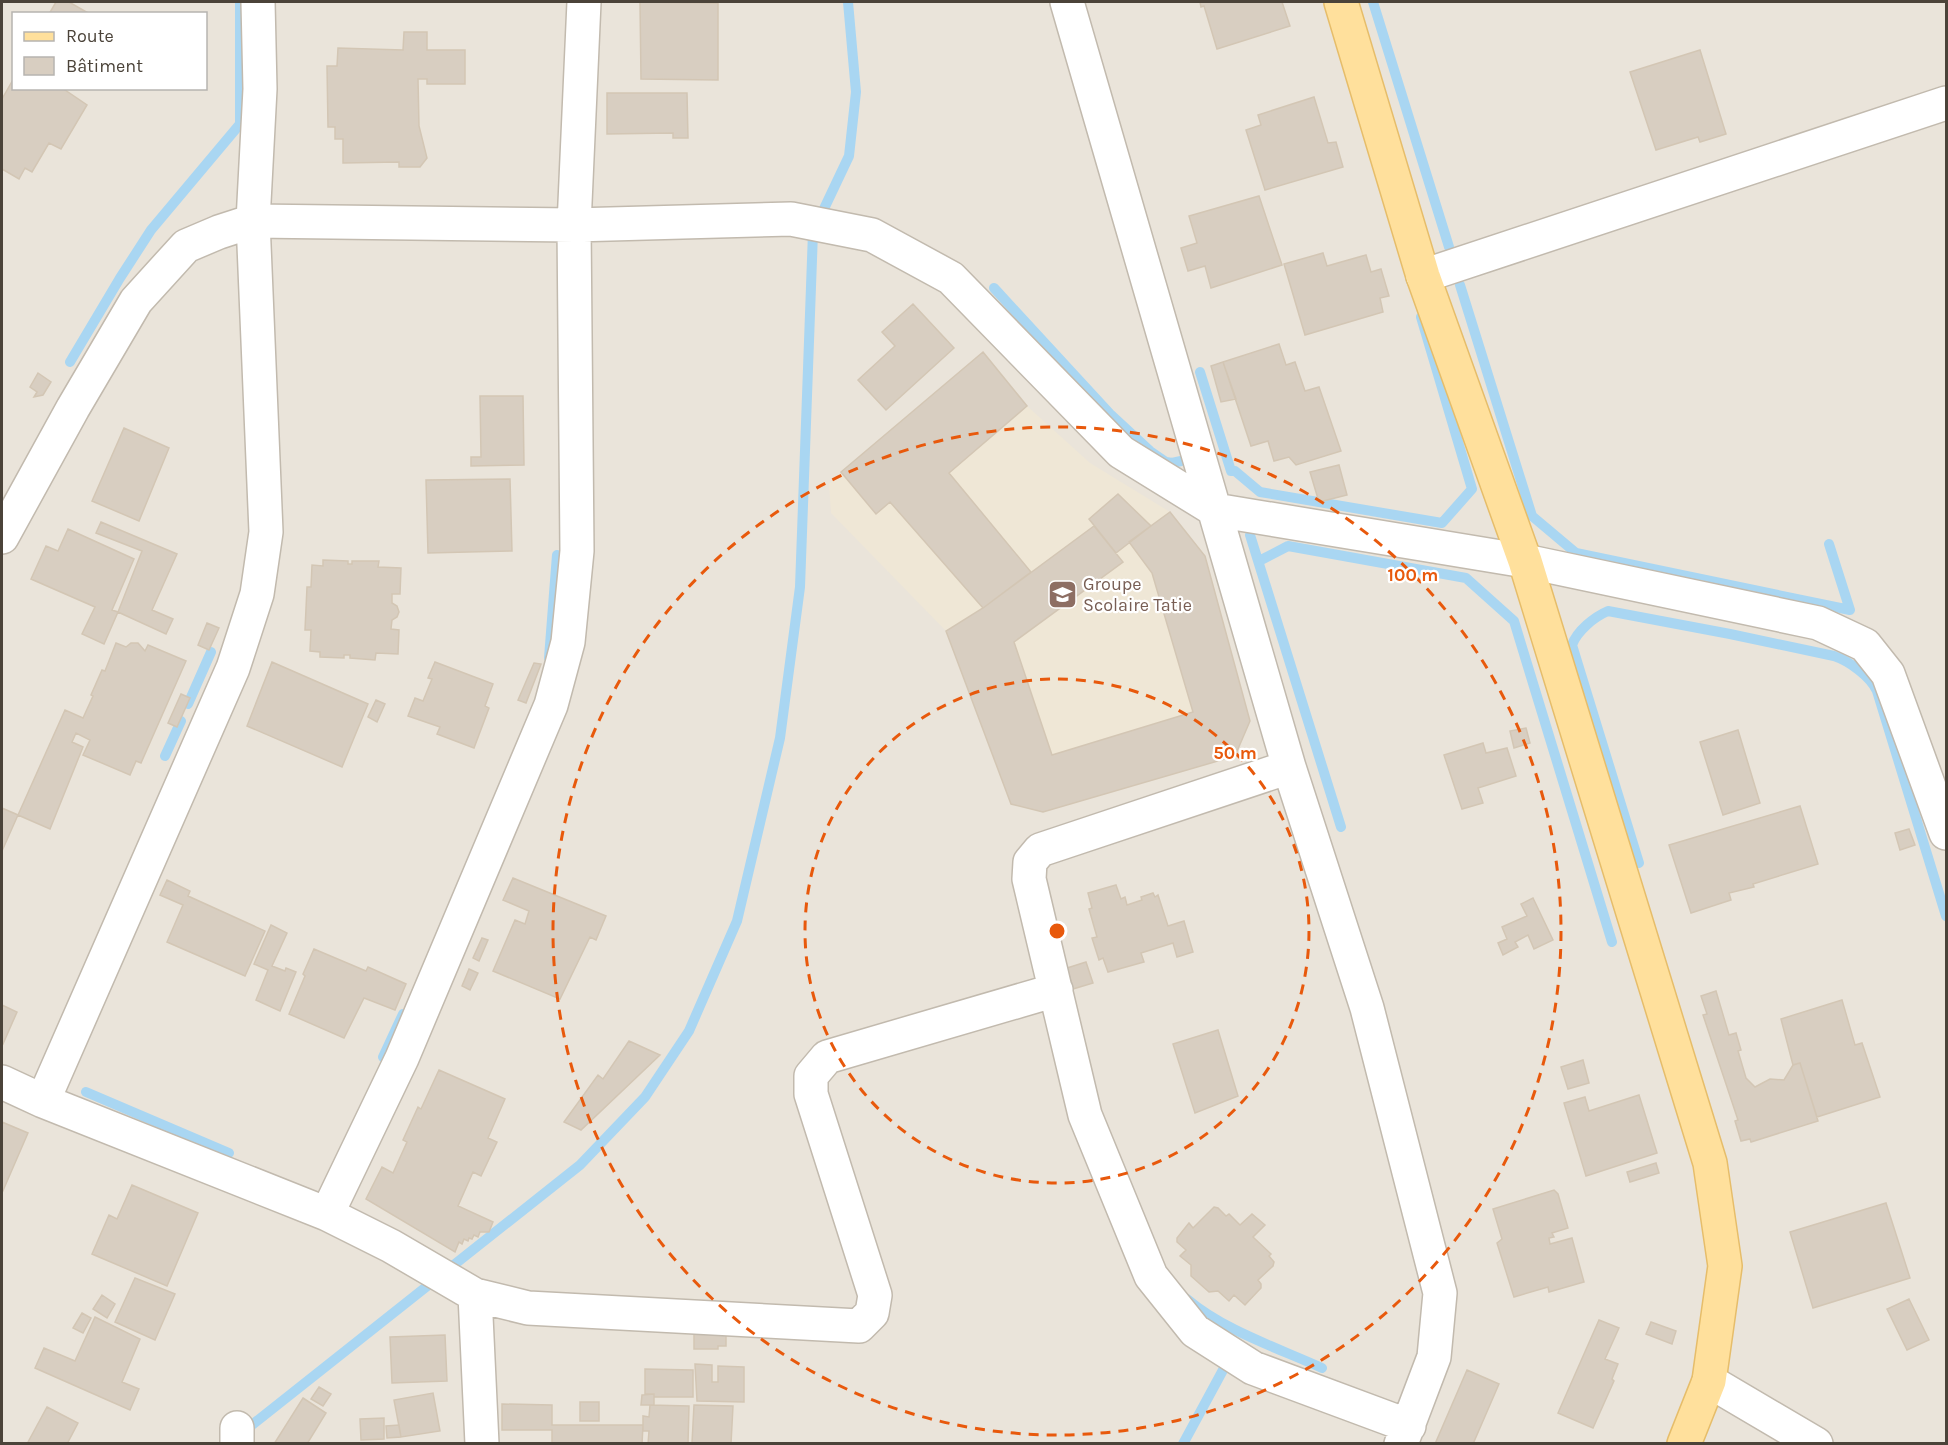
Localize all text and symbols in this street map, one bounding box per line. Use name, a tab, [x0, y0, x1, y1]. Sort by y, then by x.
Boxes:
legend	[12, 12, 207, 90]
text: Route	[66, 25, 114, 47]
text: Bâtiment	[66, 55, 143, 77]
text: 100 m	[1388, 564, 1438, 586]
place label: Groupe Scolaire Tatie	[1083, 573, 1192, 616]
school or university icon: Groupe Scolaire Tatie	[1046, 578, 1078, 610]
text: 50 m	[1213, 742, 1257, 764]
centre of rings	[1047, 921, 1067, 941]

